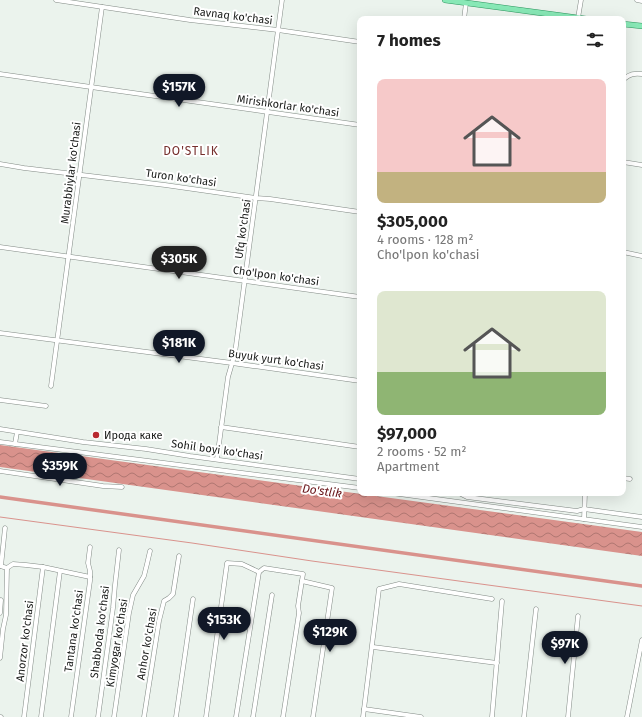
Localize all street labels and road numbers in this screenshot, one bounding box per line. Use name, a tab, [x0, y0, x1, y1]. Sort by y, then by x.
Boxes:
street label: Ravnaq ko'chasi	[193, 5, 273, 27]
street label: Mirishkorlar ko'chasi	[236, 92, 340, 120]
street label: Murabbiylar ko'chasi	[58, 121, 84, 225]
street label: Turon ko'chasi	[145, 167, 217, 189]
street label: Ufq ko'chasi	[232, 198, 254, 260]
street label: Cho'lpon ko'chasi	[232, 264, 320, 288]
street label: Buyuk yurt ko'chasi	[227, 347, 325, 373]
street label: Sohil boyi ko'chasi	[170, 437, 264, 463]
street label: Shabboda ko'chasi	[88, 585, 112, 679]
street label: Tantana ko'chasi	[62, 589, 86, 673]
street label: Kimyogar ko'chasi	[104, 598, 130, 688]
street label: Anorzor ko'chasi	[14, 600, 36, 682]
street label: Anhor ko'chasi	[134, 607, 160, 681]

